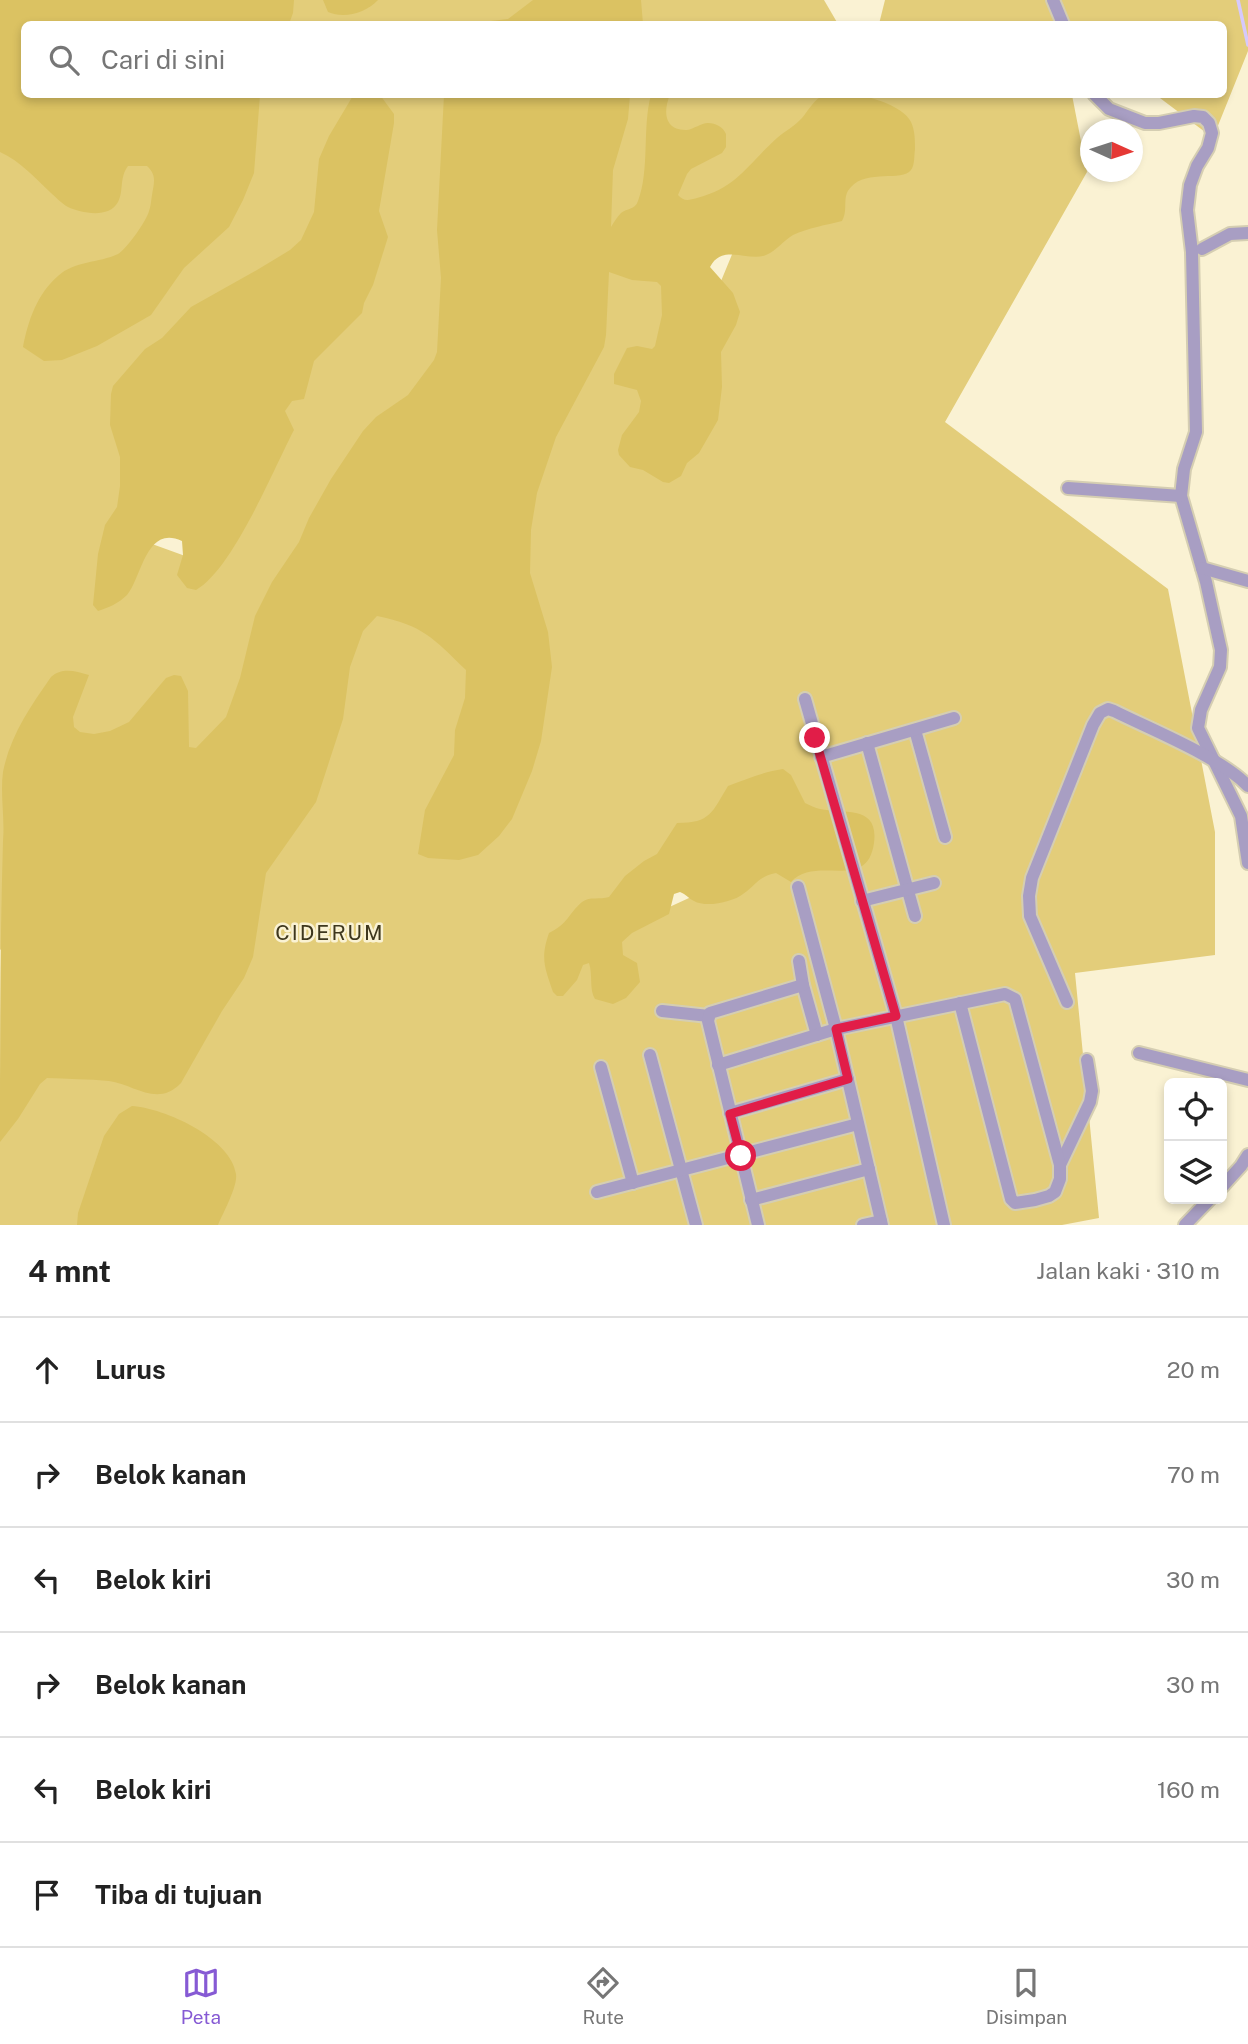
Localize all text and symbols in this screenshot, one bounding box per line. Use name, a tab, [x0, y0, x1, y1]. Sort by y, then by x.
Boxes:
search box	[21, 21, 1227, 98]
icon: search	[45, 41, 83, 79]
text: Cari di sini	[101, 44, 225, 75]
north arrow	[1080, 119, 1143, 182]
route end	[799, 722, 830, 753]
district label: CIDERUM	[275, 920, 385, 945]
map controls	[1164, 1078, 1227, 1204]
button: locate	[1164, 1078, 1227, 1141]
route start	[725, 1140, 756, 1171]
button: layers	[1164, 1141, 1227, 1204]
text: 4 mnt	[28, 1253, 111, 1289]
text: Jalan kaki · 310 m	[1036, 1257, 1220, 1284]
icon: ahead	[28, 1351, 66, 1389]
text: Lurus	[95, 1354, 166, 1385]
text: 20 m	[1167, 1356, 1220, 1383]
icon: right	[28, 1456, 66, 1494]
text: Belok kanan	[95, 1459, 246, 1490]
text: 70 m	[1167, 1461, 1220, 1488]
icon: left	[28, 1561, 66, 1599]
text: Belok kiri	[95, 1564, 211, 1595]
text: 30 m	[1166, 1566, 1220, 1593]
icon: right	[28, 1666, 66, 1704]
text: Belok kanan	[95, 1669, 246, 1700]
text: 30 m	[1166, 1671, 1220, 1698]
icon: left	[28, 1771, 66, 1809]
text: Belok kiri	[95, 1774, 211, 1805]
text: 160 m	[1157, 1776, 1220, 1803]
icon: arrive	[28, 1876, 66, 1914]
text: Tiba di tujuan	[95, 1879, 262, 1910]
tab: Peta	[181, 1964, 221, 2028]
tab: Rute	[583, 1964, 624, 2028]
tab: Disimpan	[986, 1964, 1067, 2028]

